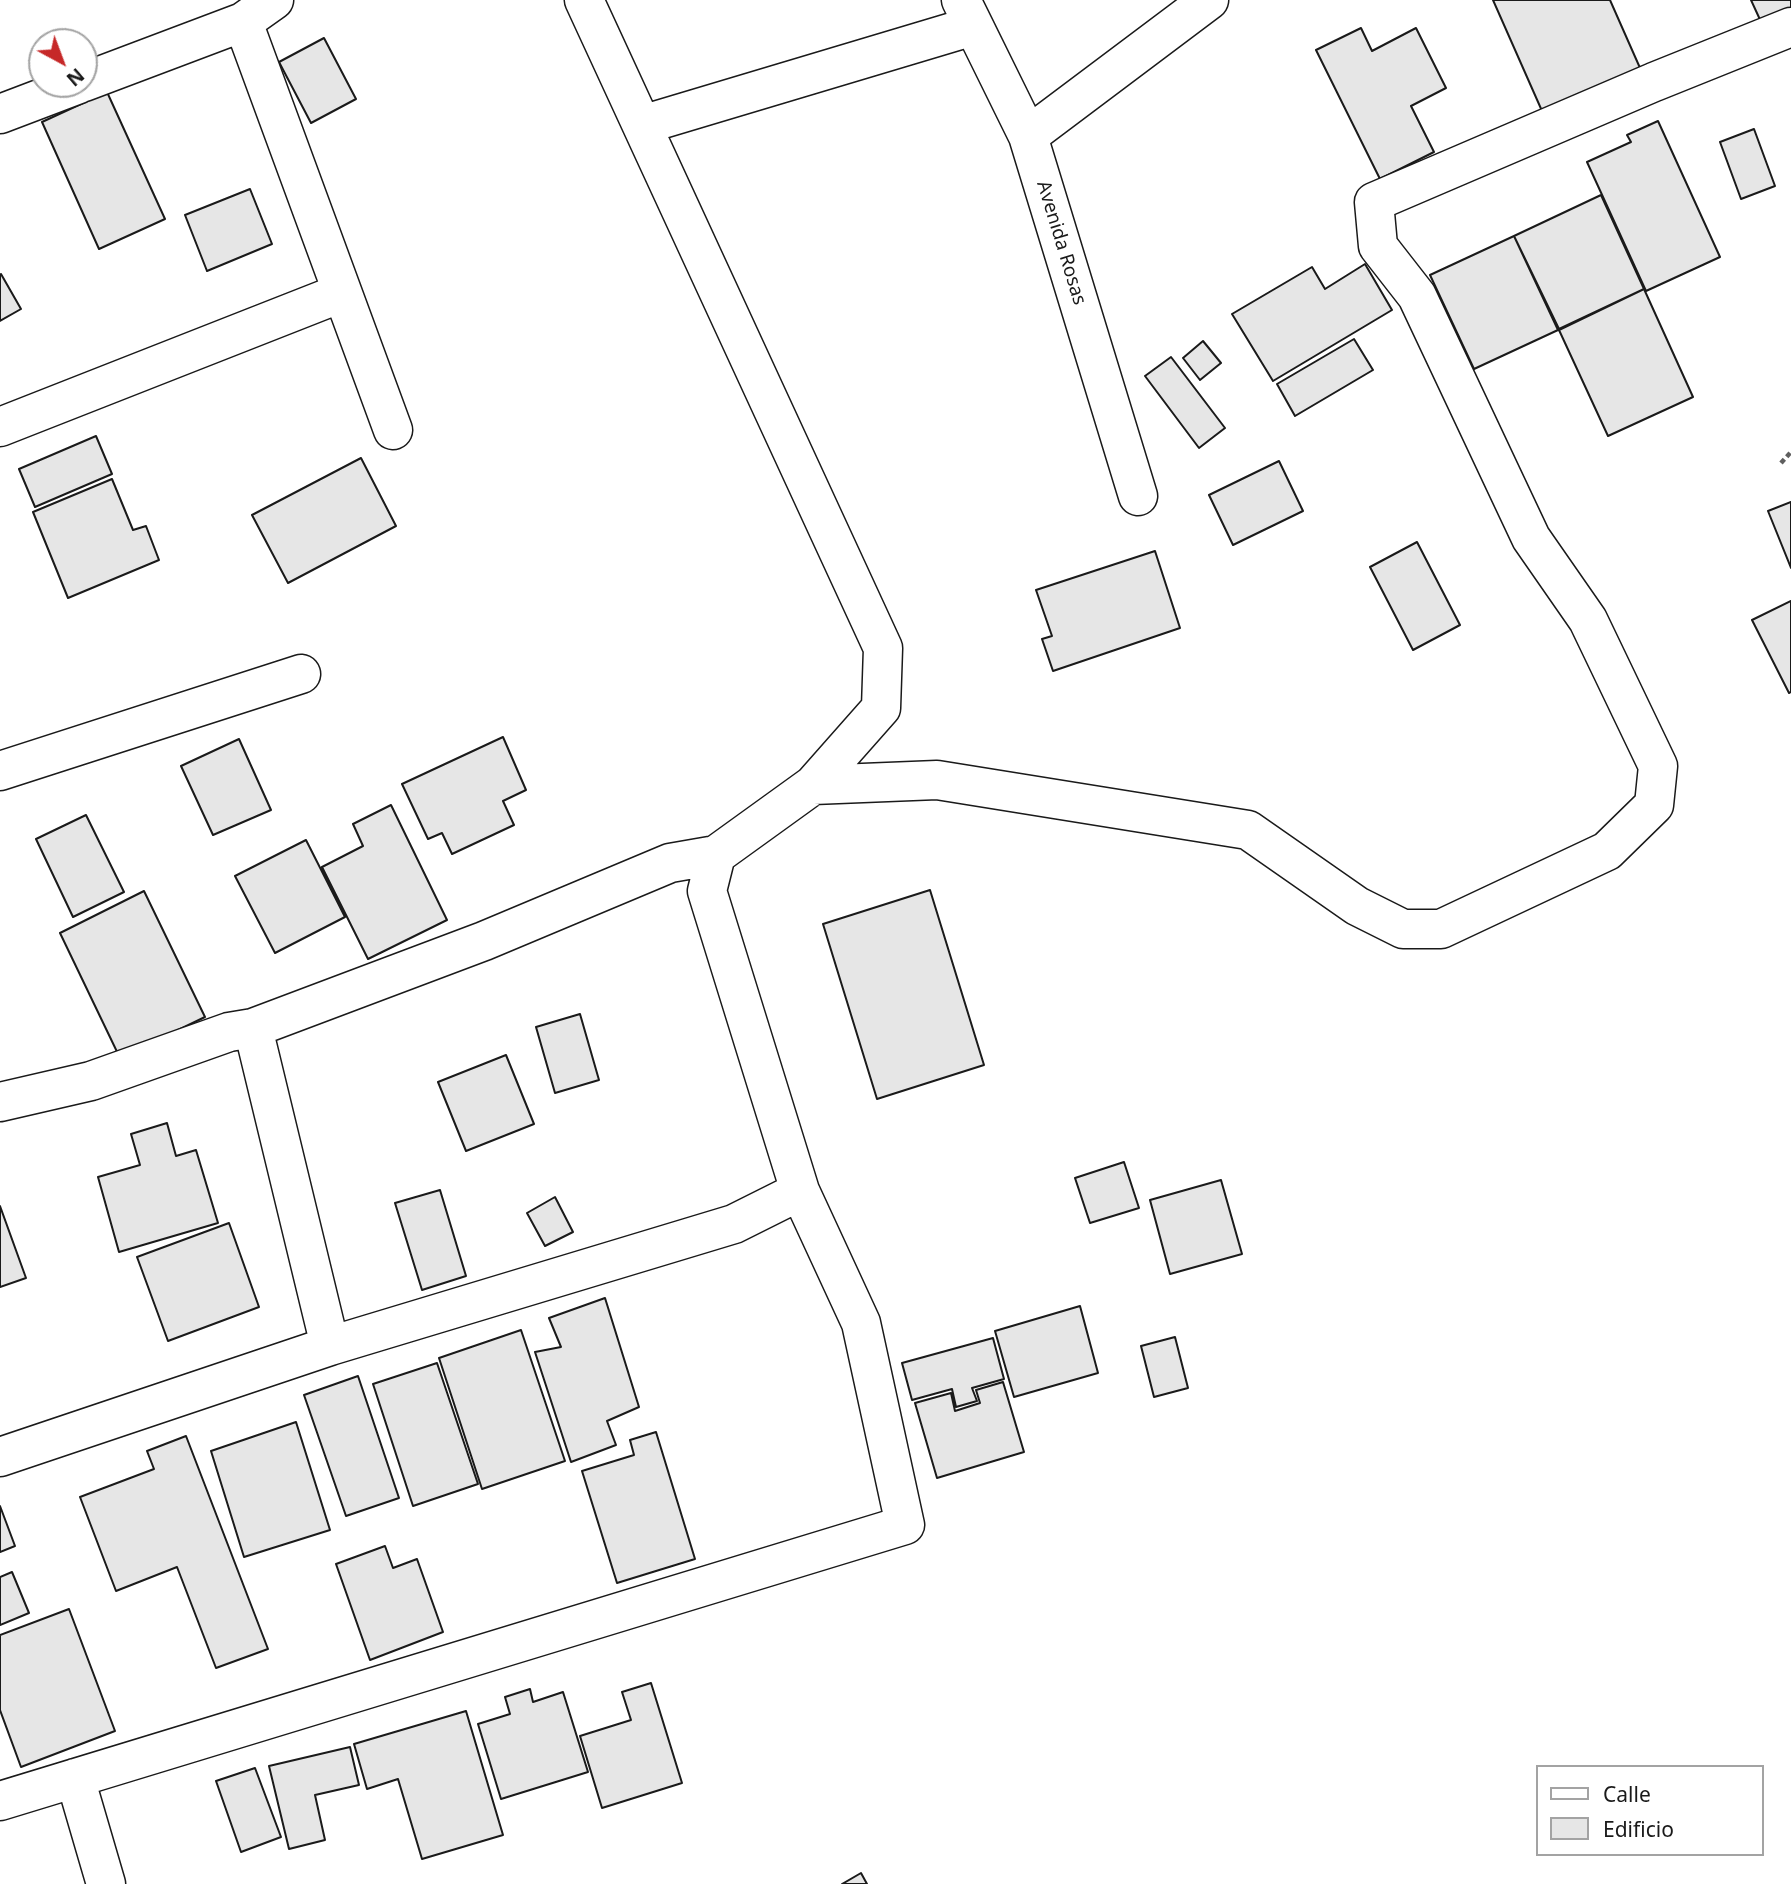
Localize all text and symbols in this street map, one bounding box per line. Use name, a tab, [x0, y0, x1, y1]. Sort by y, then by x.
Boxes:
north arrow	[28, 28, 98, 98]
text: N	[61, 62, 90, 92]
street label: Avenida Rosas	[1031, 178, 1091, 308]
legend	[1536, 1765, 1763, 1856]
text: Calle	[1603, 1780, 1651, 1808]
text: Edificio	[1603, 1815, 1674, 1843]

